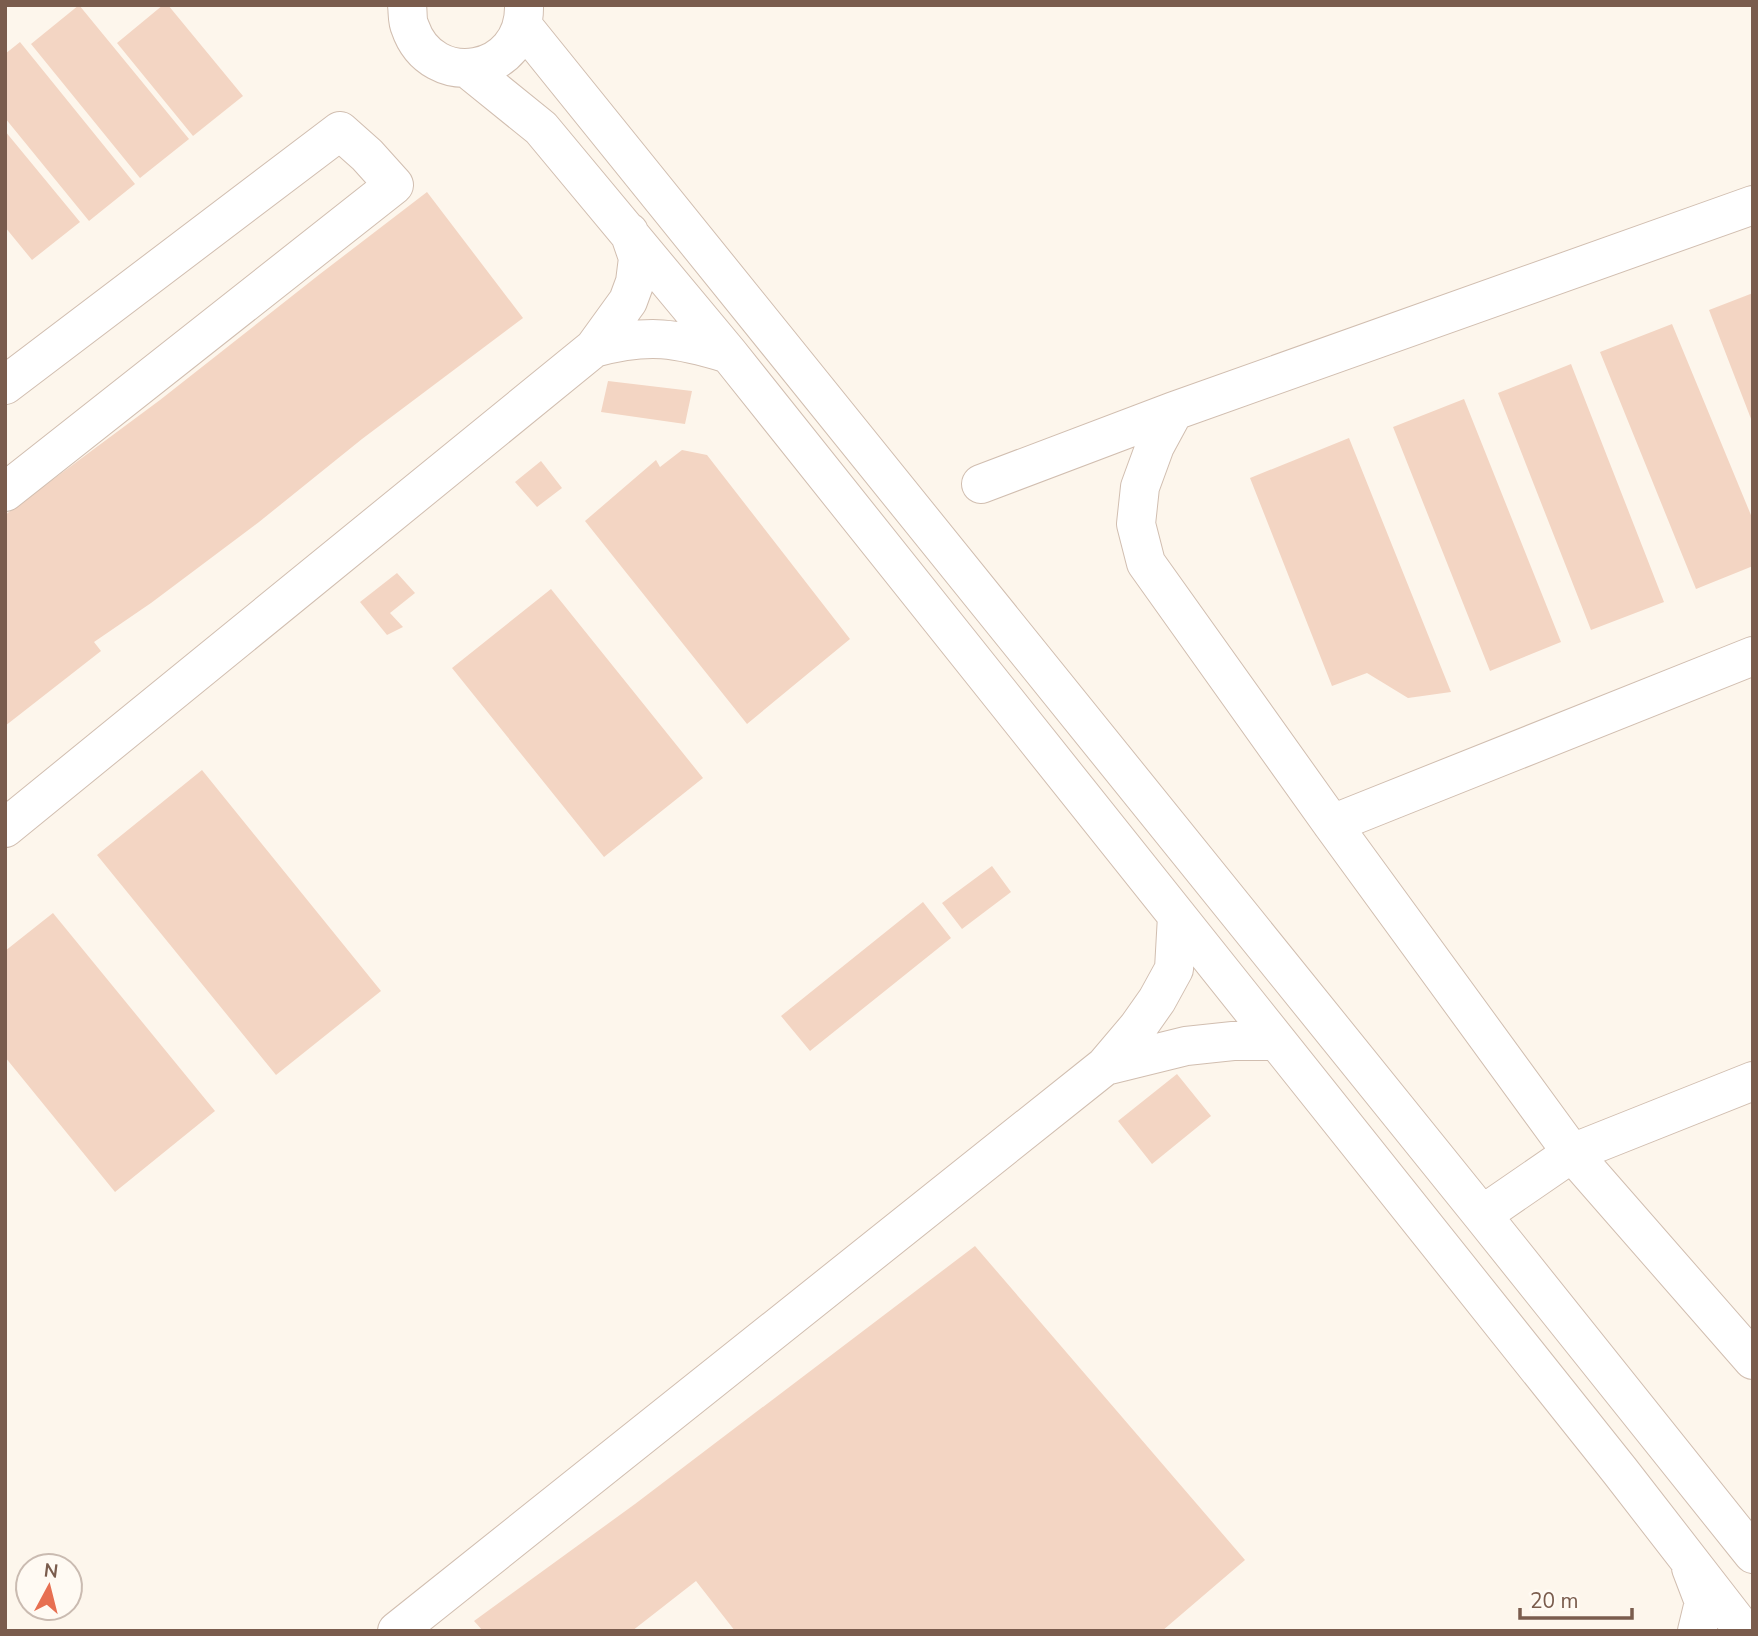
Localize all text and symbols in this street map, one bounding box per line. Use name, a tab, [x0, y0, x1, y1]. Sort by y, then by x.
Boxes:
north arrow	[14, 1552, 84, 1622]
text: N	[42, 1557, 60, 1585]
scale bar	[1520, 1576, 1632, 1620]
text: 20 m	[1530, 1587, 1579, 1615]

